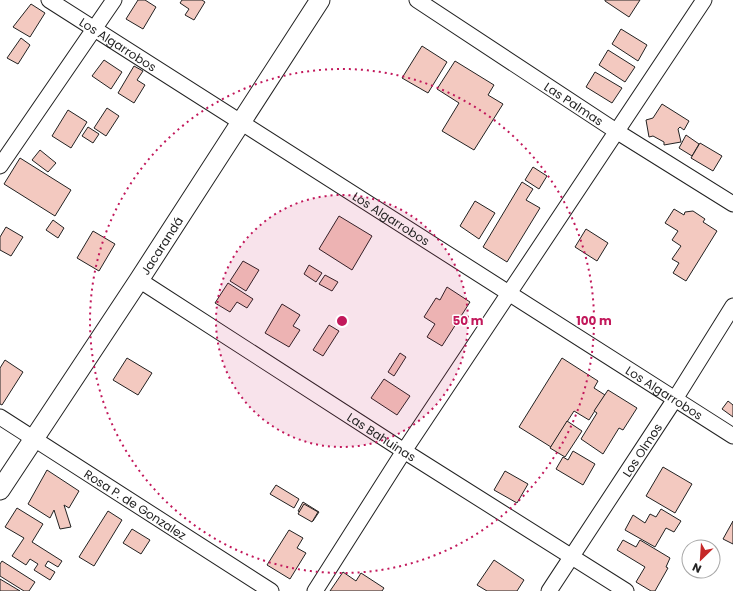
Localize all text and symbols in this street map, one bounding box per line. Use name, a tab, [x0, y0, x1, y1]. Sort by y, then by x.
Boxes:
street label: Los Algarrobos	[76, 13, 160, 75]
street label: Las Palmas	[541, 78, 607, 129]
street label: Los Algarrobos	[350, 187, 433, 249]
street label: Jacarandá	[136, 213, 187, 278]
text: 50 m	[453, 312, 484, 329]
text: 100 m	[576, 312, 612, 329]
centre of rings	[335, 314, 349, 328]
street label: Los Algarrobos	[623, 361, 706, 423]
street label: Las Bahuinas	[344, 408, 419, 465]
street label: Los Olmos	[618, 420, 666, 480]
street label: Rosa P. de Gonzalez	[81, 465, 190, 543]
north arrow	[681, 539, 721, 579]
text: N	[690, 559, 704, 577]

